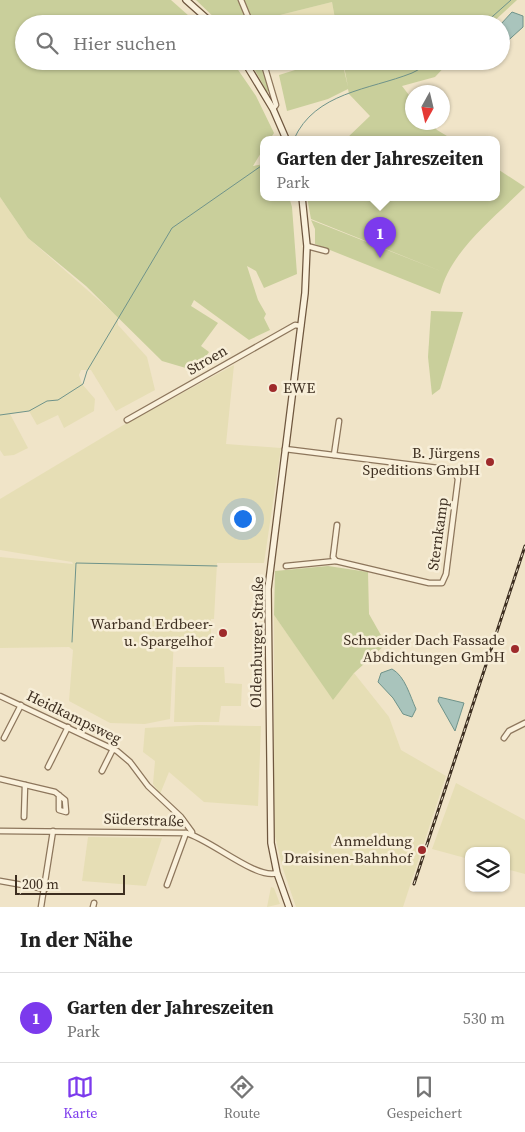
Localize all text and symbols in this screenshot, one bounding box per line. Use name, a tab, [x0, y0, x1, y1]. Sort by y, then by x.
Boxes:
search box	[15, 15, 510, 70]
icon: search	[33, 29, 61, 57]
text: Hier suchen	[73, 30, 177, 56]
north arrow	[405, 85, 450, 130]
popup	[260, 136, 500, 201]
text: Garten der Jahreszeiten	[277, 145, 483, 171]
text: Park	[277, 171, 309, 193]
pin: 1	[364, 217, 396, 258]
street label: Stroen	[183, 340, 231, 380]
place label: EWE	[283, 377, 315, 398]
marker: EWE	[267, 382, 279, 394]
place label: B. Jürgens Speditions GmbH	[363, 442, 480, 480]
marker: B. Jürgens Speditions GmbH	[484, 456, 496, 468]
street label: Sternkamp	[422, 496, 453, 572]
your location	[230, 506, 256, 532]
street label: Oldenburger Straße	[245, 576, 268, 708]
place label: Warband Erdbeer- u. Spargelhof	[90, 613, 215, 651]
marker: Warband Erdbeer- u. Spargelhof	[217, 627, 229, 639]
place label: Schneider Dach Fassade Abdichtungen GmbH	[343, 629, 505, 667]
marker: Schneider Dach Fassade Abdichtungen GmbH	[509, 643, 521, 655]
street label: Heidkampsweg	[23, 685, 125, 749]
street label: Süderstraße	[104, 808, 185, 831]
place label: Anmeldung Draisinen-Bahnhof	[284, 830, 414, 868]
marker: Anmeldung Draisinen-Bahnhof	[416, 844, 428, 856]
map controls	[465, 847, 510, 892]
button: layers	[465, 847, 510, 892]
scale bar	[15, 872, 125, 895]
text: 200 m	[22, 874, 59, 894]
text: In der Nähe	[20, 925, 133, 954]
text: Garten der Jahreszeiten	[67, 994, 274, 1020]
text: 1	[32, 1007, 40, 1029]
text: 530 m	[463, 1007, 505, 1029]
text: Park	[67, 1020, 100, 1042]
tab: Karte	[63, 1073, 97, 1123]
tab: Route	[224, 1073, 260, 1123]
tab: Gespeichert	[387, 1073, 462, 1123]

